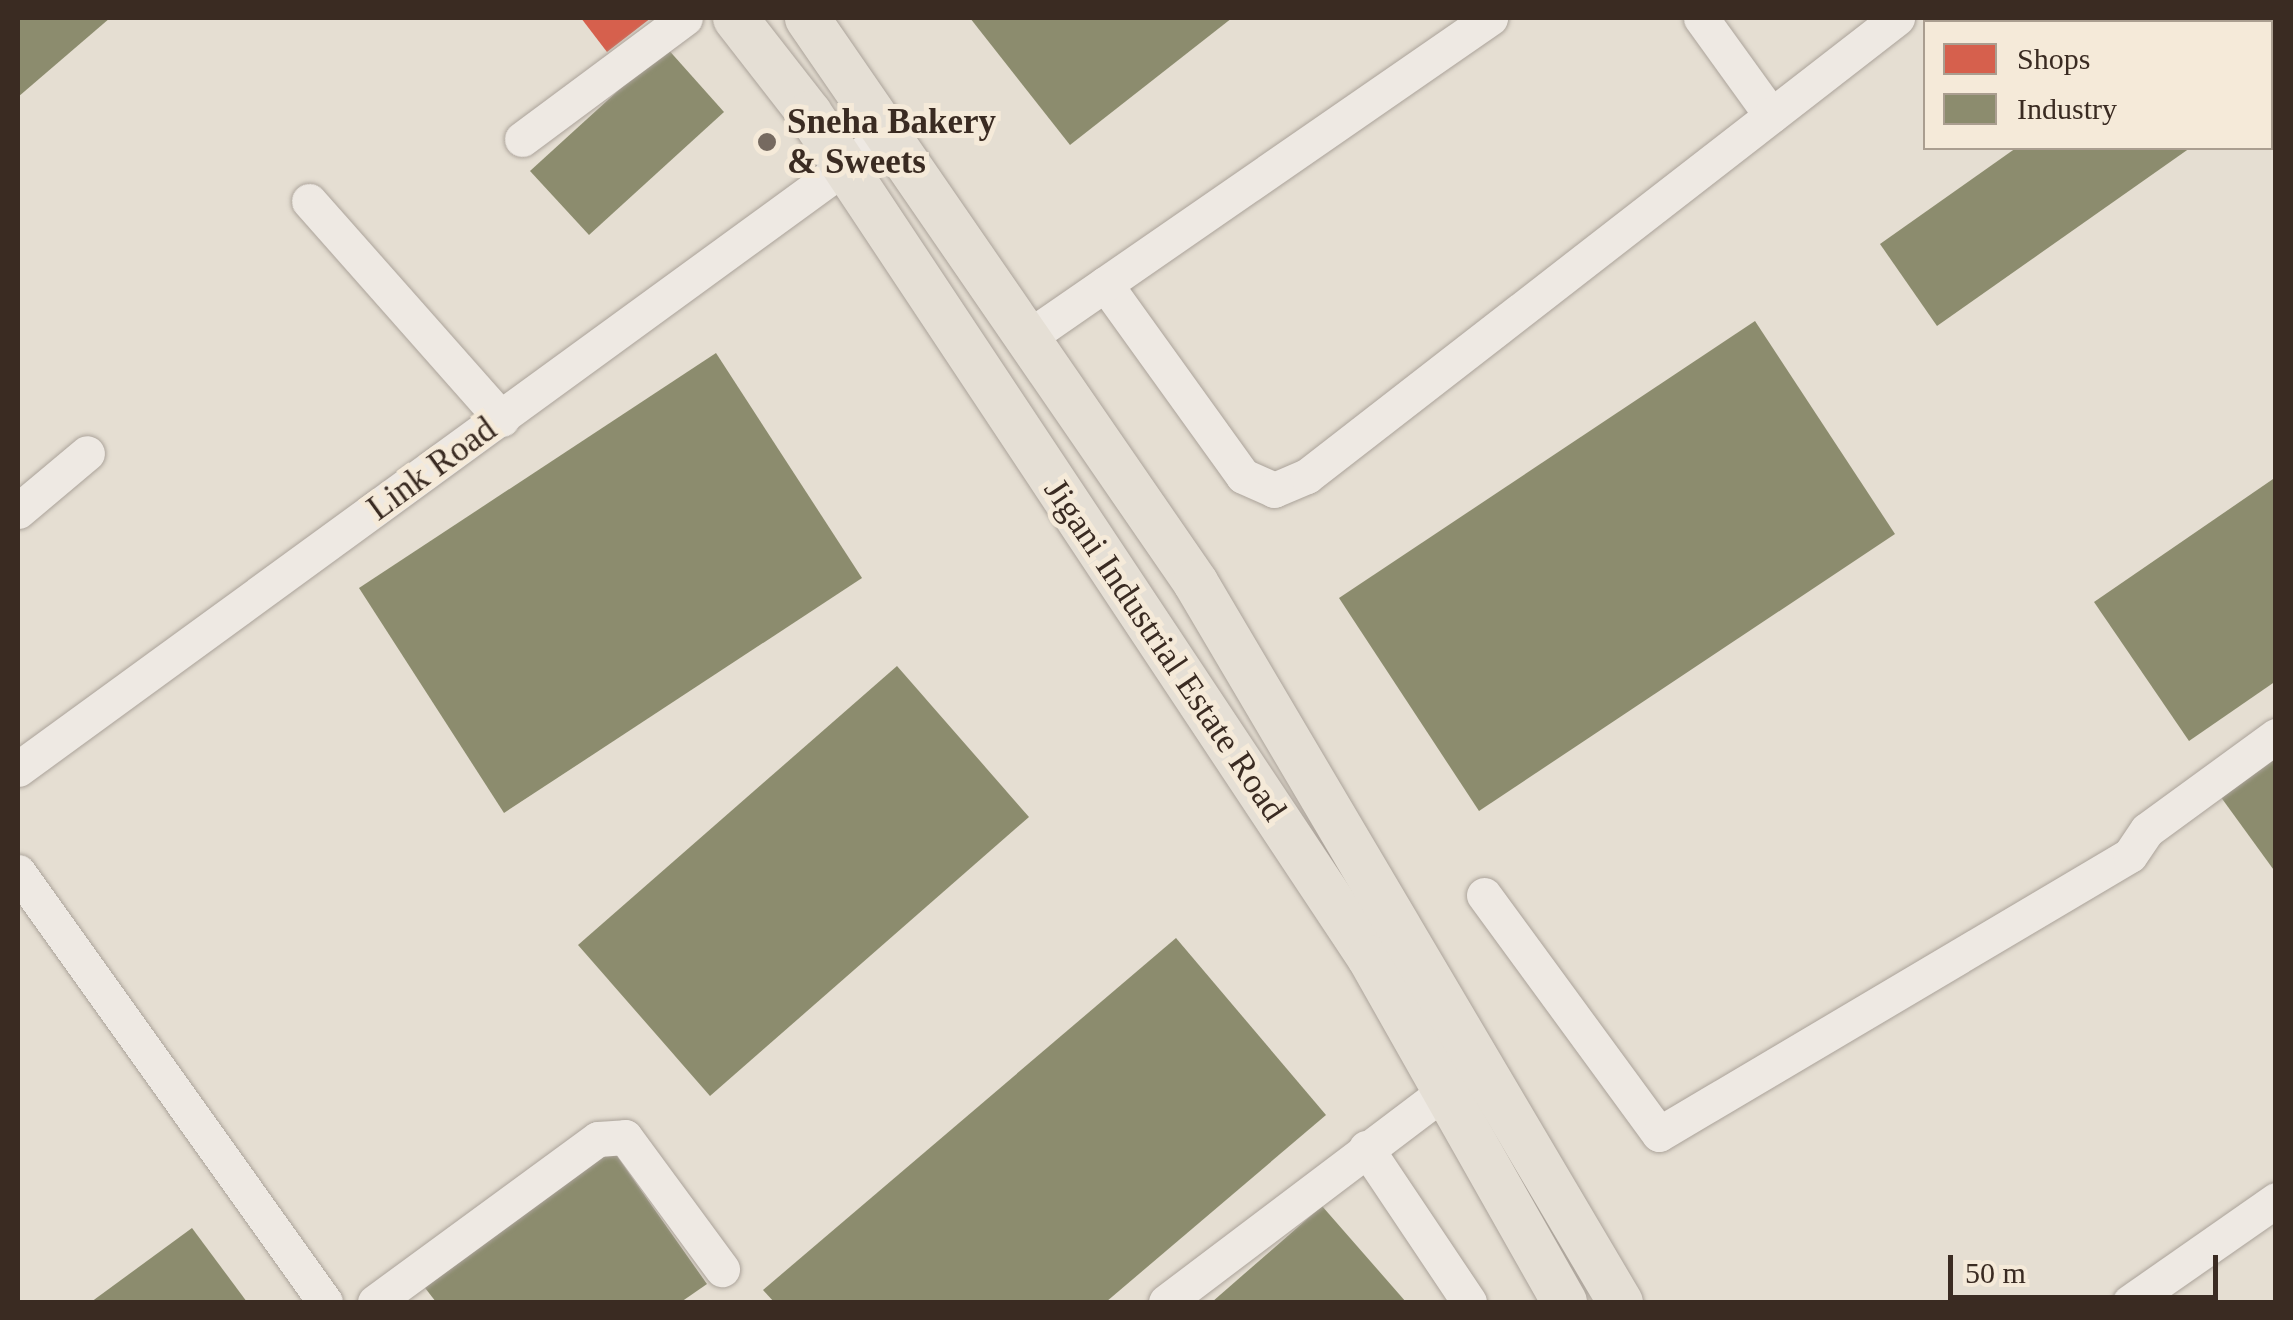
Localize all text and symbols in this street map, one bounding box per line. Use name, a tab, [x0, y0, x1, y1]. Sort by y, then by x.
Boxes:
legend	[1923, 20, 2273, 150]
text: Shops	[2017, 42, 2090, 75]
text: Industry	[2017, 92, 2117, 125]
place label: Sneha Bakery & Sweets	[787, 101, 996, 183]
marker: Sneha Bakery & Sweets	[756, 131, 778, 153]
street label: Link Road	[359, 408, 505, 530]
street label: Jigani Industrial Estate Road	[1035, 471, 1295, 829]
scale bar	[1953, 1235, 2223, 1297]
text: 50 m	[1965, 1256, 2026, 1289]

